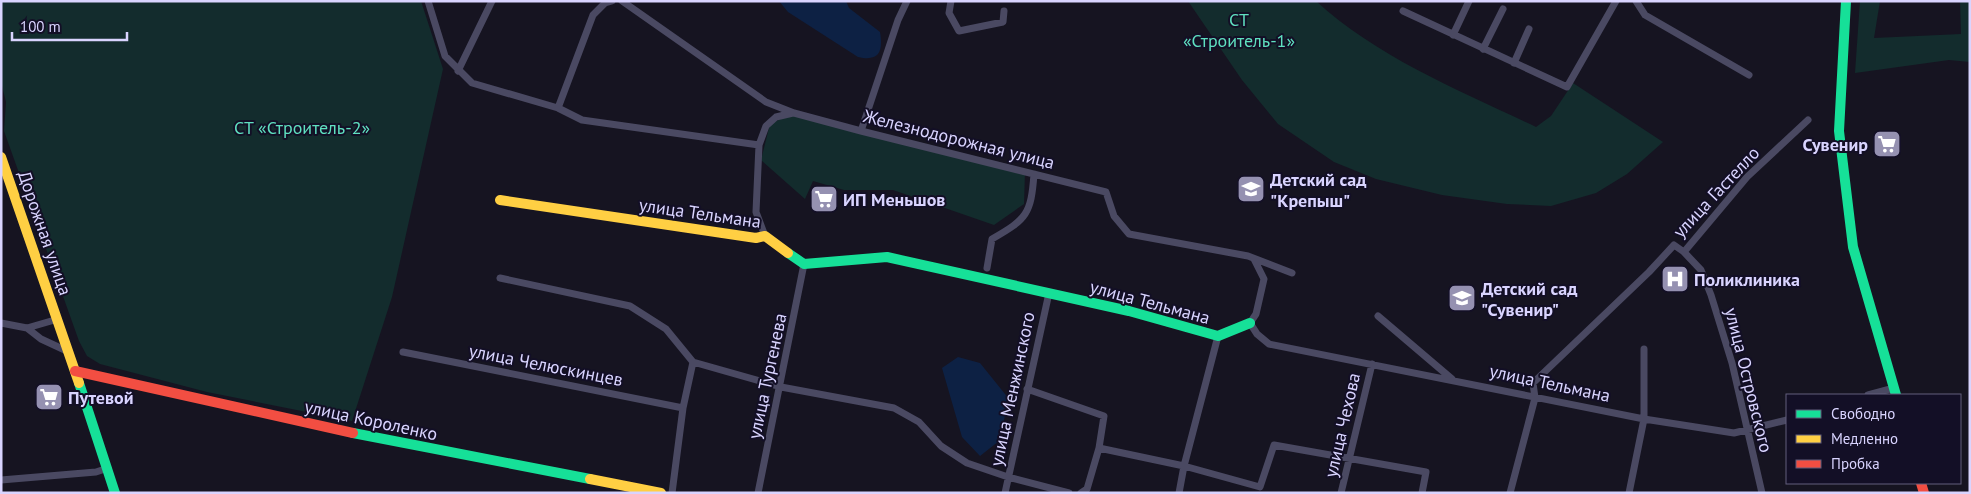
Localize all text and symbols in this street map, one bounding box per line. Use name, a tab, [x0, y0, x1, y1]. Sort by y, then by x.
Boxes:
park label: СТ «Строитель-1»	[1183, 8, 1295, 52]
scale bar	[12, 10, 128, 42]
text: 100 m	[20, 17, 61, 36]
street label: Железнодорожная улица	[860, 104, 1057, 174]
park label: СТ «Строитель-2»	[234, 116, 370, 139]
supermarket icon: Сувенир	[1872, 129, 1902, 159]
place label: Сувенир	[1803, 133, 1868, 156]
street label: улица Гастелло	[1668, 141, 1764, 243]
street label: Дорожная улица	[13, 168, 77, 298]
place label: Детский сад "Крепыш"	[1270, 168, 1366, 212]
school or university icon: Детский сад "Крепыш"	[1236, 174, 1266, 204]
supermarket icon: ИП Меньшов	[809, 184, 839, 214]
place label: ИП Меньшов	[843, 188, 945, 211]
street label: улица Тельмана	[637, 193, 763, 233]
hospital icon: Поликлиника	[1660, 264, 1690, 294]
place label: Поликлиника	[1694, 268, 1800, 291]
street label: улица Тельмана	[1088, 275, 1212, 329]
place label: Детский сад "Сувенир"	[1481, 277, 1577, 321]
school or university icon: Детский сад "Сувенир"	[1447, 283, 1477, 313]
street label: улица Островского	[1720, 305, 1778, 455]
street label: улица Менжинского	[984, 310, 1040, 468]
street label: улица Тургенева	[742, 311, 792, 441]
street label: улица Челюскинцев	[467, 339, 625, 391]
street label: улица Тельмана	[1487, 359, 1613, 407]
street label: улица Чехова	[1319, 370, 1365, 480]
supermarket icon: Путевой	[34, 382, 64, 412]
place label: Путевой	[68, 386, 134, 409]
legend	[1786, 394, 1961, 484]
street label: улица Короленко	[302, 395, 440, 445]
text: Свободно	[1831, 404, 1895, 423]
text: Медленно	[1831, 429, 1898, 448]
text: Пробка	[1831, 454, 1880, 473]

